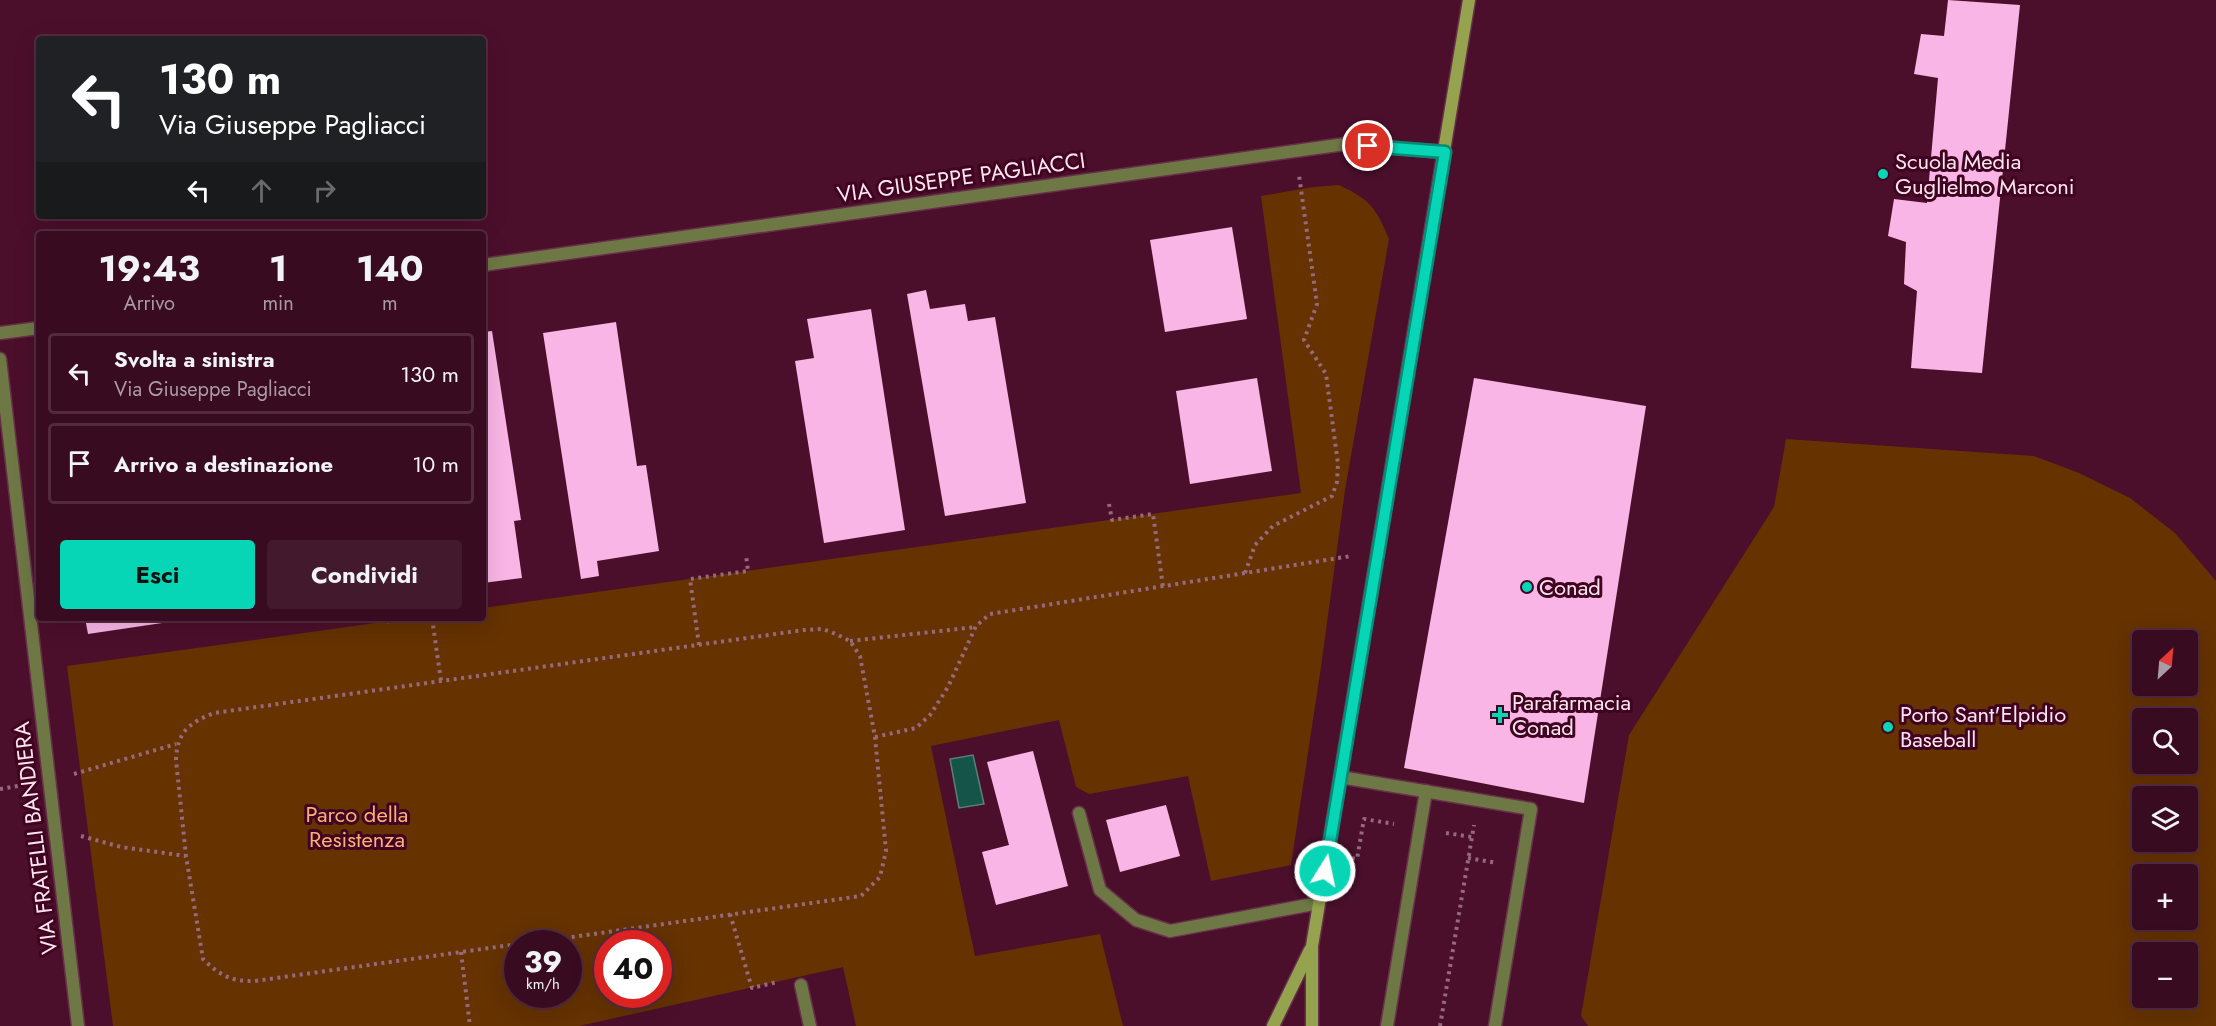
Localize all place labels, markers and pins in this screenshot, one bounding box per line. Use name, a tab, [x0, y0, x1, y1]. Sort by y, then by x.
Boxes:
pin	[1342, 120, 1393, 171]
place label: Scuola Media Guglielmo Marconi	[1895, 145, 2075, 202]
marker: Scuola Media Guglielmo Marconi	[1876, 167, 1890, 181]
place label: Conad	[1539, 571, 1601, 603]
marker: Conad	[1520, 580, 1534, 594]
place label: Parafarmacia Conad	[1512, 686, 1631, 743]
place label: Porto Sant'Elpidio Baseball	[1900, 698, 2066, 755]
marker: Parafarmacia Conad	[1493, 708, 1507, 722]
marker: Porto Sant'Elpidio Baseball	[1881, 720, 1895, 734]

